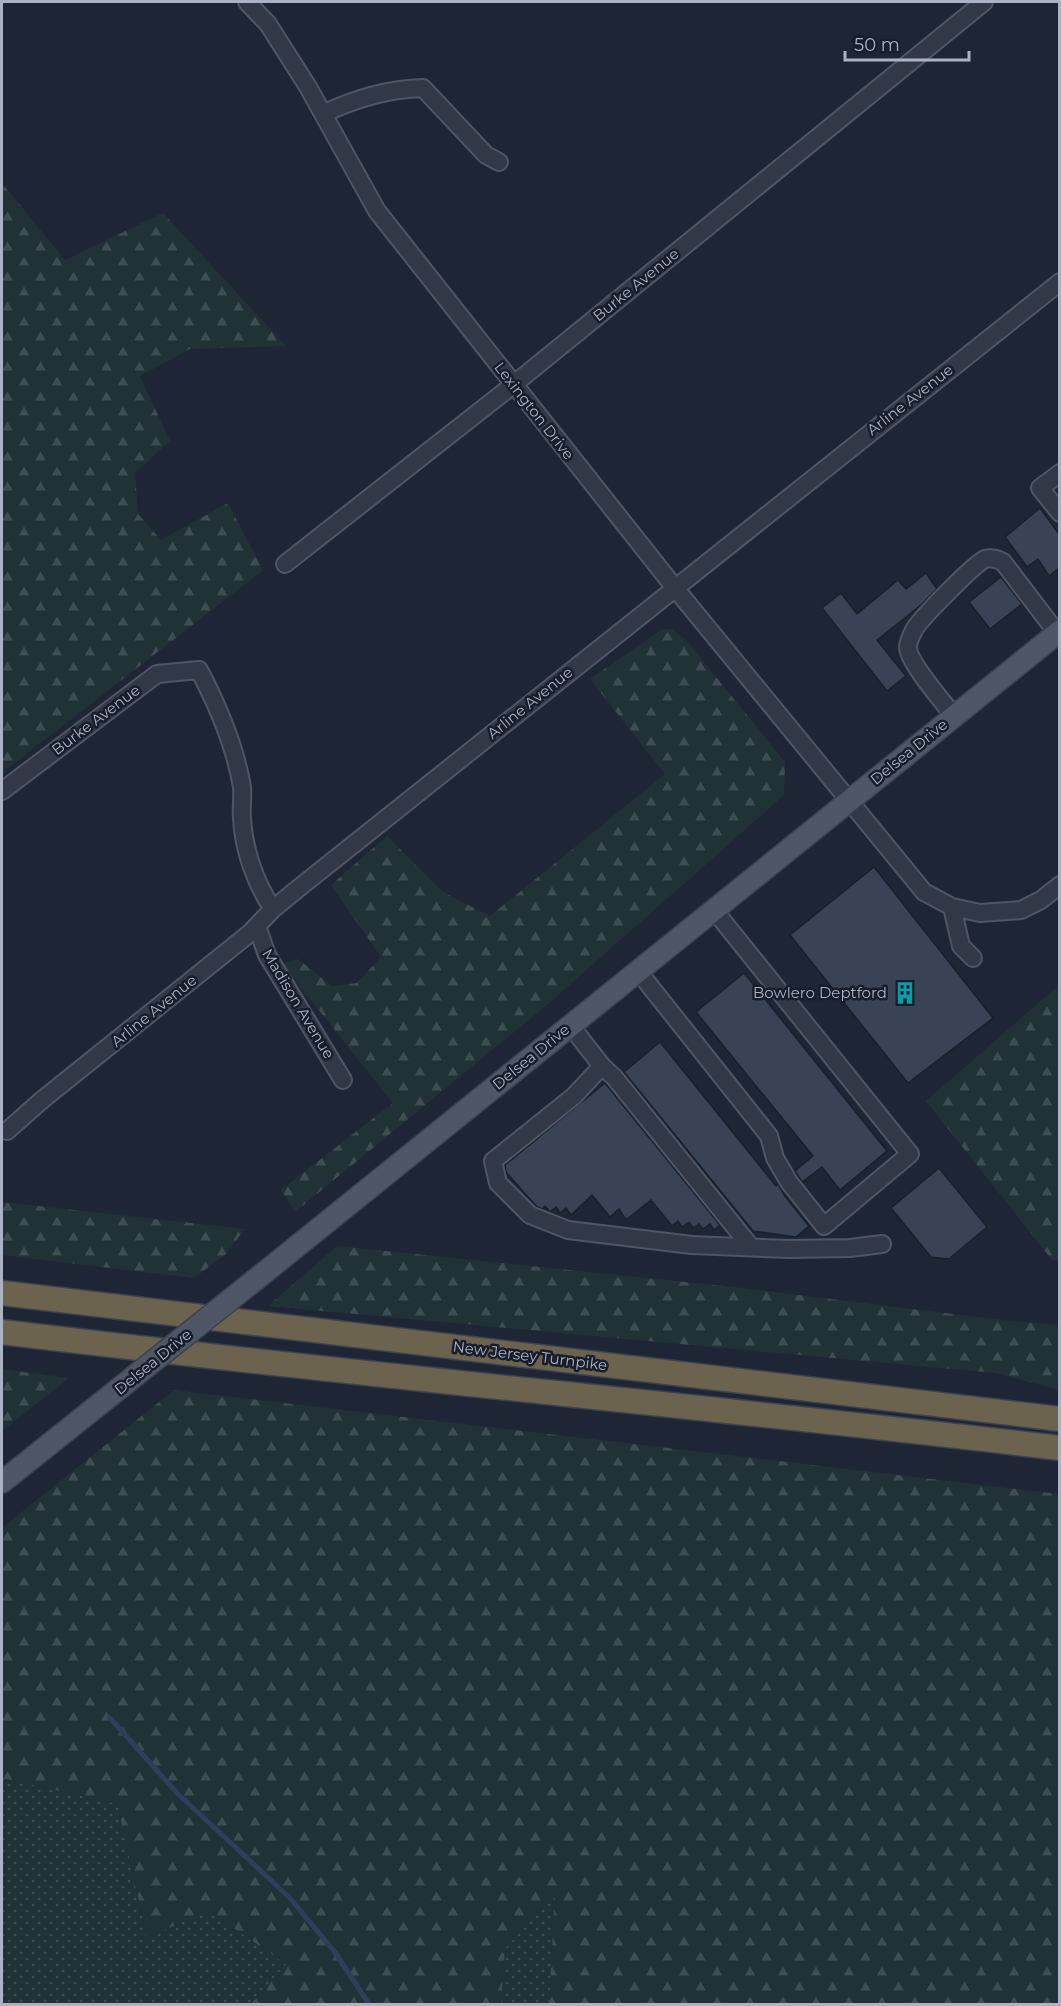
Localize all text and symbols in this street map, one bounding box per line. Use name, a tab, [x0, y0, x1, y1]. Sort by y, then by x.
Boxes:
scale bar	[845, 24, 970, 62]
text: 50 m	[854, 34, 900, 56]
street label: Burke Avenue	[589, 244, 683, 325]
street label: Lexington Drive	[490, 358, 578, 463]
street label: Arline Avenue	[863, 360, 957, 439]
street label: Arline Avenue	[483, 662, 576, 743]
street label: Burke Avenue	[48, 680, 144, 759]
street label: Delsea Drive	[866, 715, 951, 788]
street label: Madison Avenue	[258, 945, 339, 1062]
street label: Arline Avenue	[107, 970, 200, 1051]
building icon: Bowlero Deptford	[892, 980, 918, 1006]
place label: Bowlero Deptford	[753, 983, 887, 1002]
street label: Delsea Drive	[488, 1020, 573, 1093]
street label: Delsea Drive	[110, 1325, 195, 1398]
street label: New Jersey Turnpike	[452, 1337, 608, 1374]

